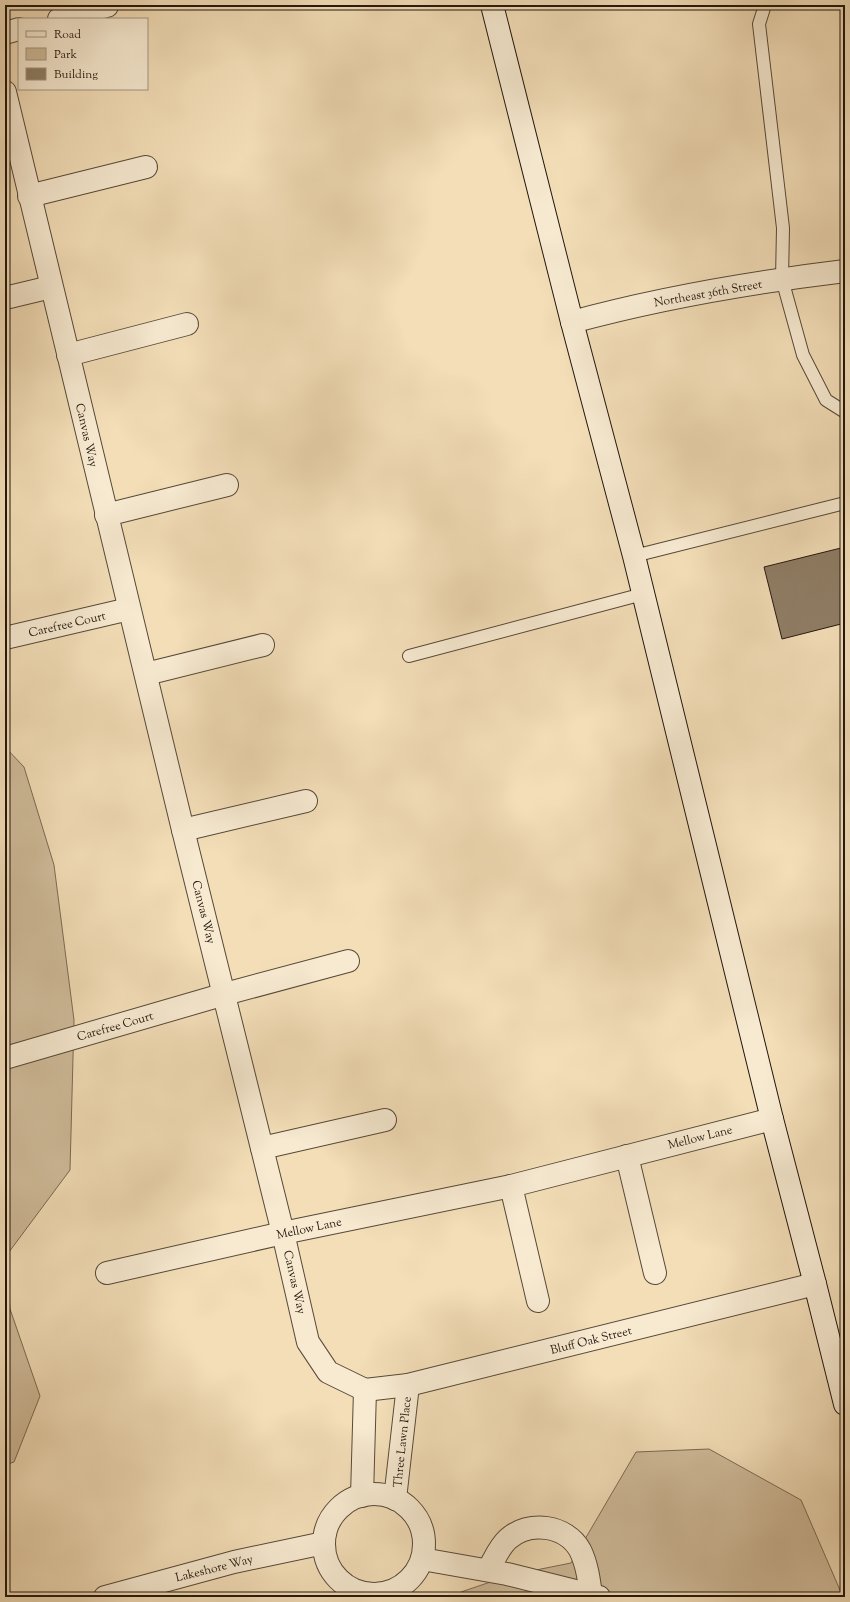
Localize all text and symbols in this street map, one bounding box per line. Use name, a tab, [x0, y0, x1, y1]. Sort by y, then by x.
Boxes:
legend	[18, 18, 148, 90]
text: Road	[54, 26, 81, 44]
text: Park	[54, 46, 77, 64]
text: Building	[54, 66, 98, 84]
street label: Northeast 36th Street	[653, 276, 764, 312]
street label: Canvas Way	[70, 402, 102, 469]
street label: Carefree Court	[27, 607, 108, 643]
street label: Canvas Way	[186, 879, 220, 946]
street label: Carefree Court	[75, 1007, 156, 1046]
street label: Mellow Lane	[666, 1121, 735, 1155]
street label: Mellow Lane	[275, 1213, 344, 1245]
street label: Canvas Way	[278, 1249, 310, 1316]
street label: Bluff Oak Street	[549, 1322, 634, 1360]
street label: Three Lawn Place	[389, 1395, 417, 1488]
street label: Lakeshore Way	[173, 1551, 255, 1587]

